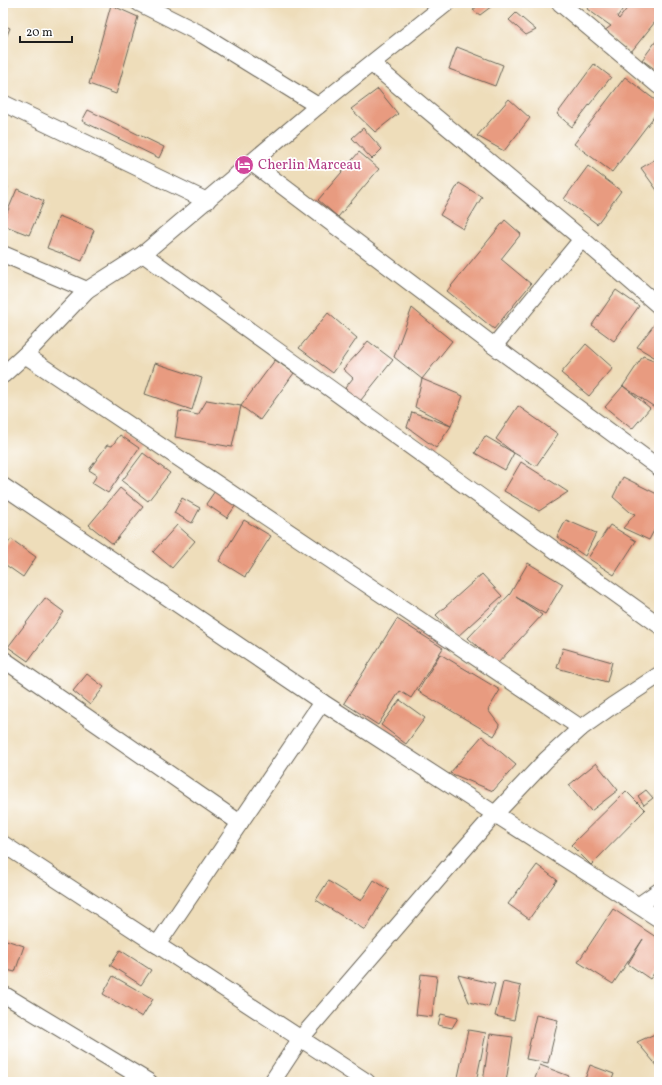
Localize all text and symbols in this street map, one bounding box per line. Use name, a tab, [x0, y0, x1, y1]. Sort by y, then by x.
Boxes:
scale bar	[20, 18, 72, 44]
text: 20 m	[26, 25, 53, 41]
hotel icon: Cherlin Marceau	[233, 154, 255, 176]
place label: Cherlin Marceau	[258, 156, 361, 175]

